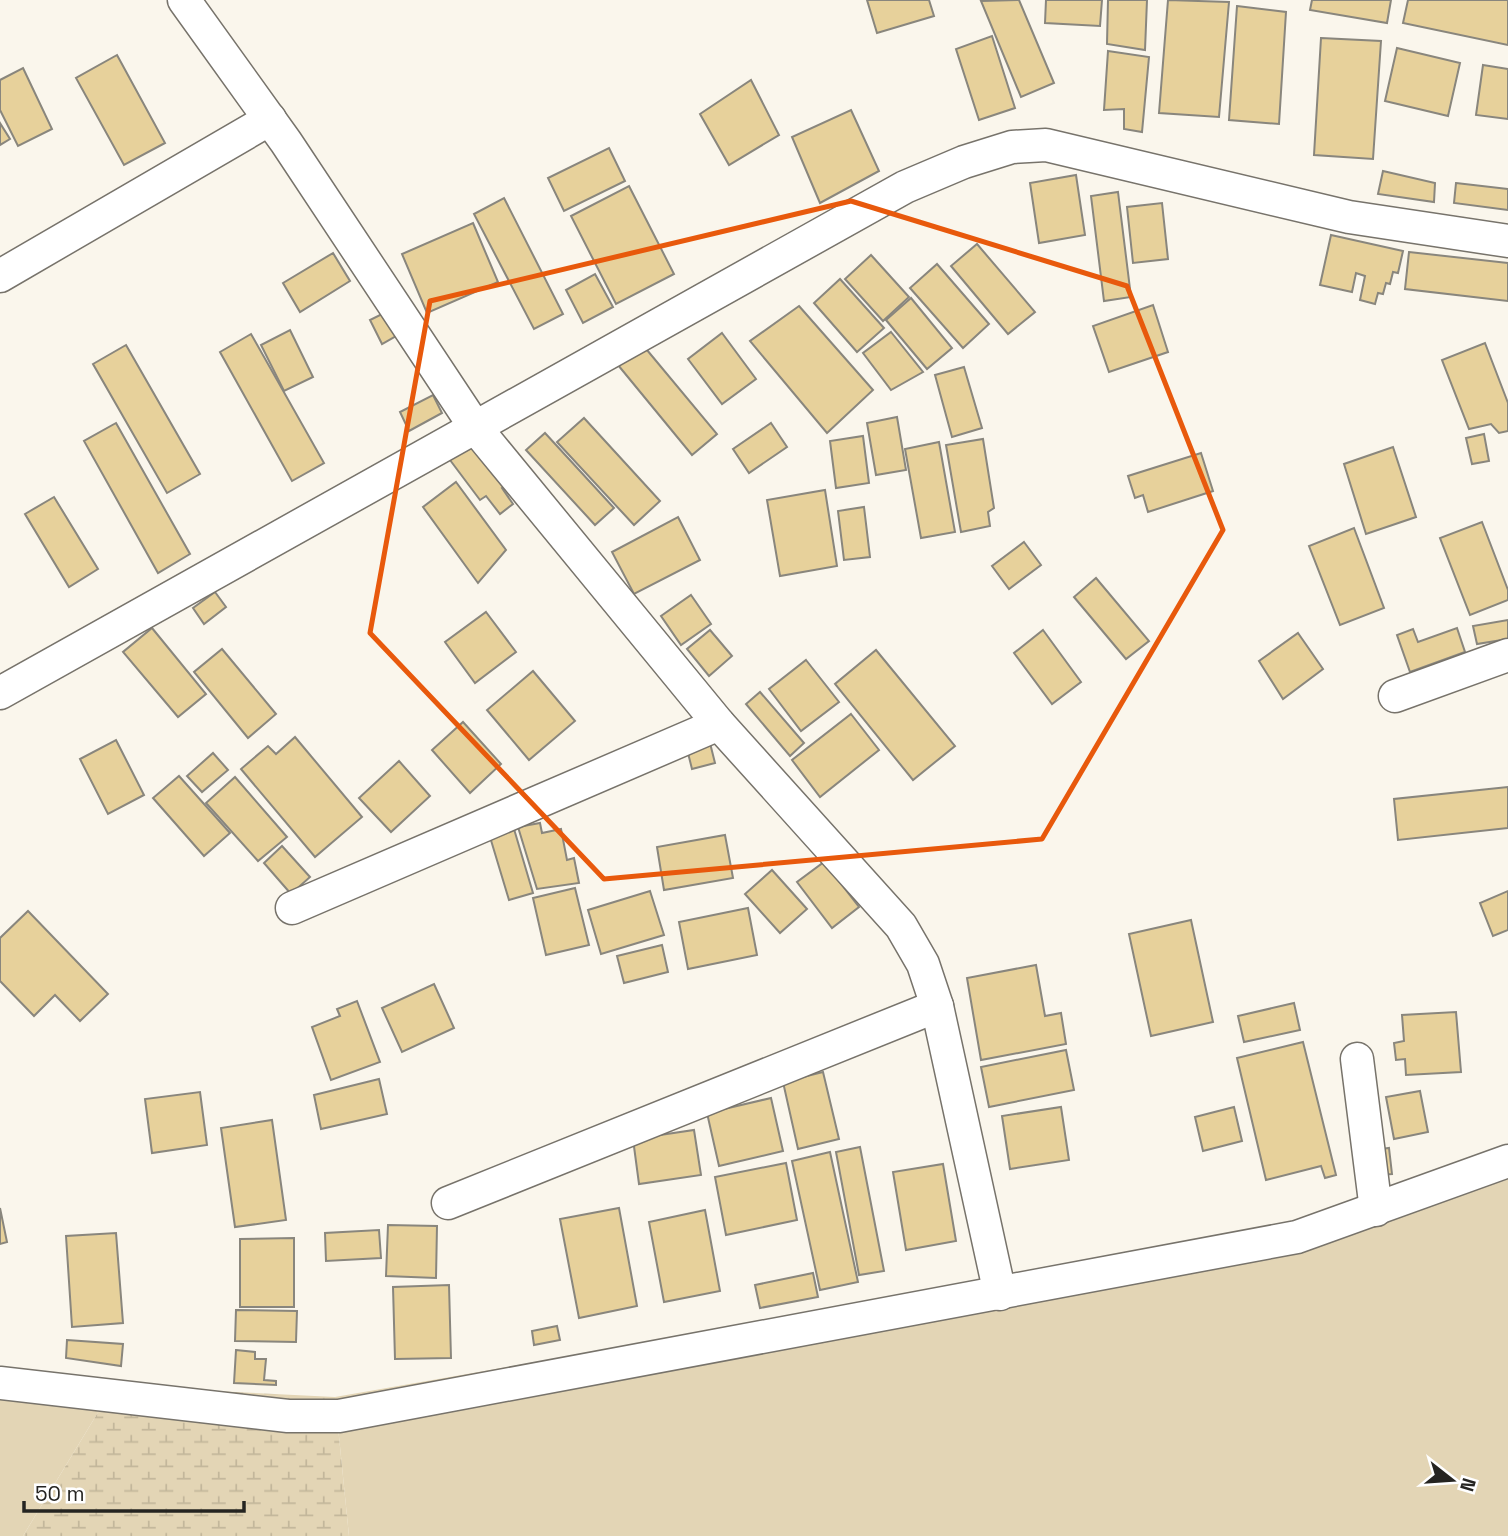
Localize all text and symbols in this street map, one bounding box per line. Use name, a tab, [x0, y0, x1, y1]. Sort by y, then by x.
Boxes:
north arrow	[1417, 1445, 1487, 1515]
scale bar	[24, 1470, 245, 1514]
text: N	[1454, 1475, 1482, 1495]
text: 50 m	[35, 1480, 85, 1507]

